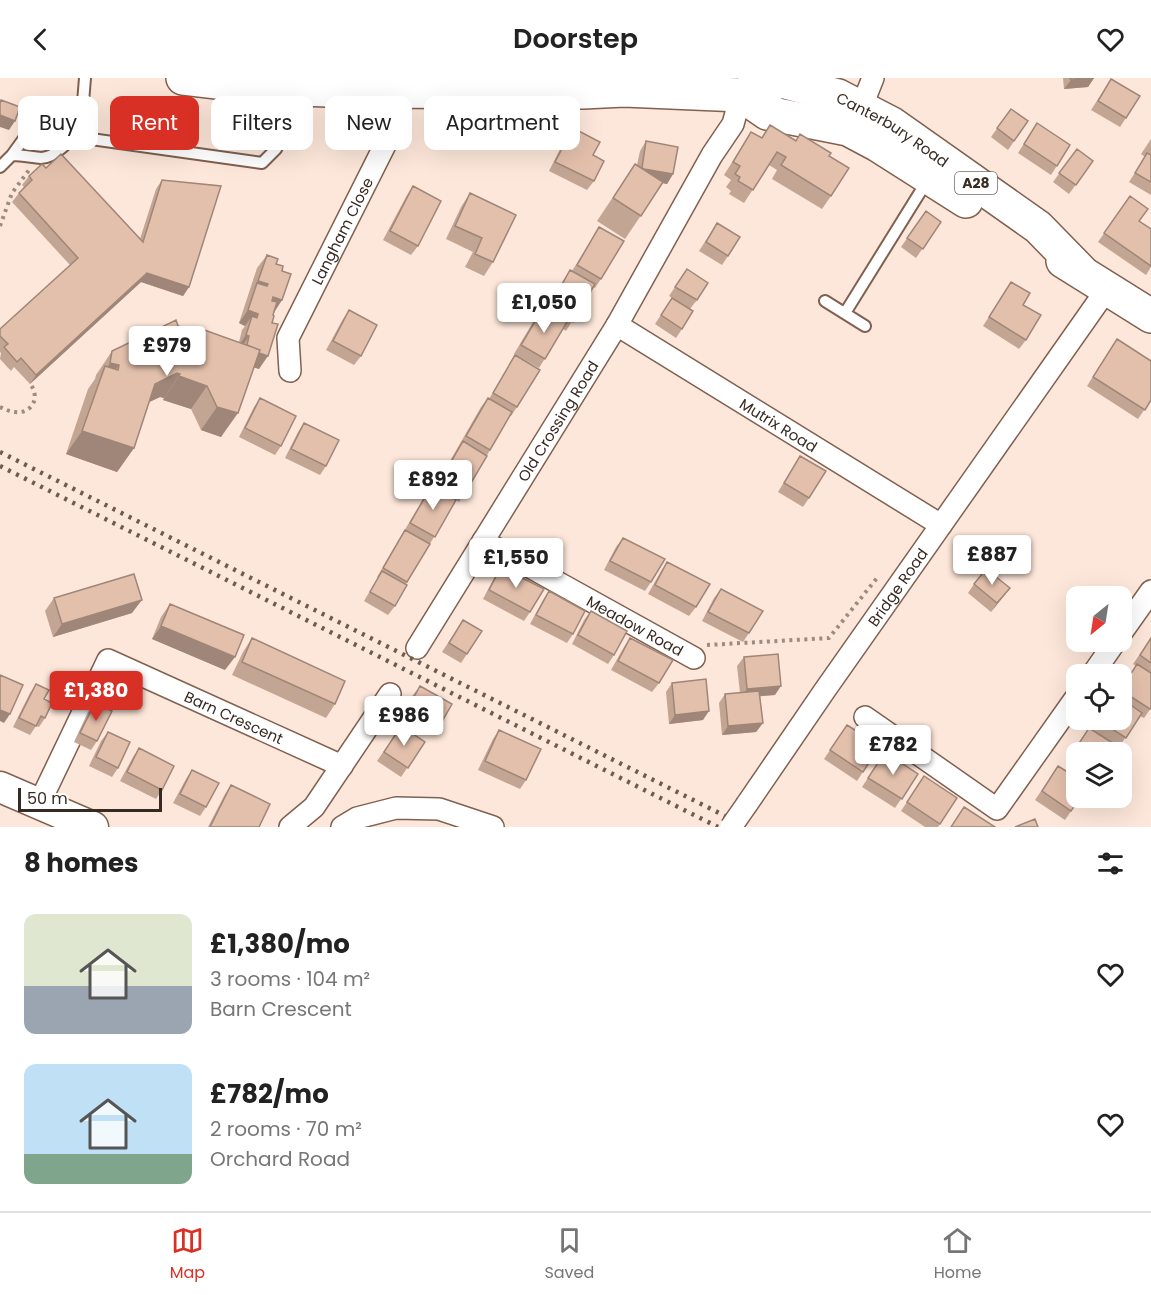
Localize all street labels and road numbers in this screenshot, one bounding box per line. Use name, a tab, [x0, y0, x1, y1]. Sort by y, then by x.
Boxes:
street label: Canterbury Road	[833, 87, 953, 171]
road number: A28	[955, 172, 997, 194]
street label: Langham Close	[306, 174, 378, 288]
street label: Old Crossing Road	[512, 357, 603, 485]
street label: Mutrix Road	[736, 393, 821, 457]
street label: Bridge Road	[863, 544, 932, 630]
street label: Meadow Road	[583, 590, 687, 661]
street label: Barn Crescent	[181, 686, 287, 749]

